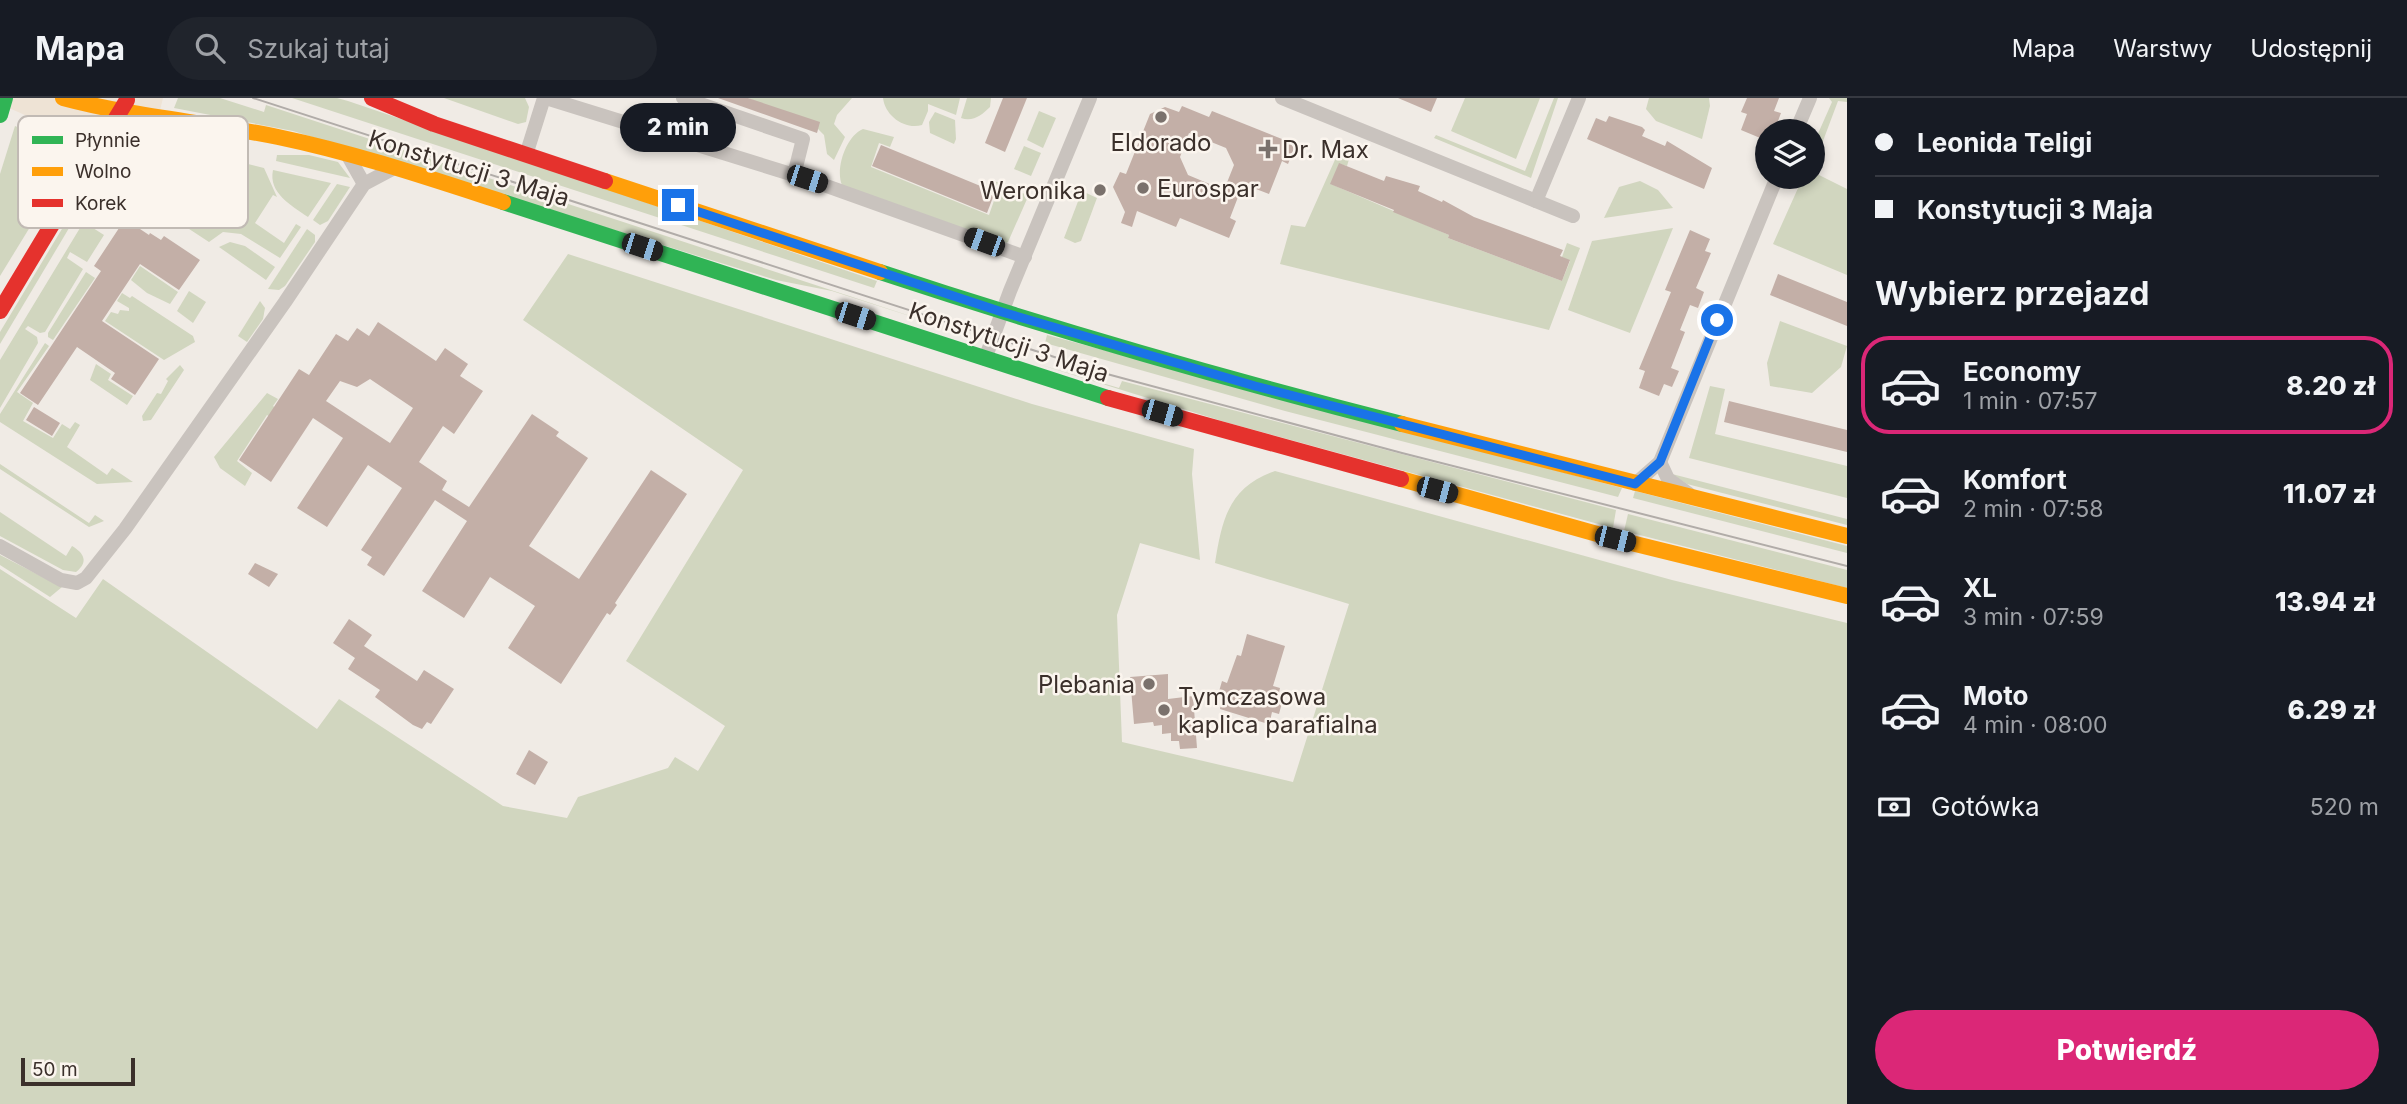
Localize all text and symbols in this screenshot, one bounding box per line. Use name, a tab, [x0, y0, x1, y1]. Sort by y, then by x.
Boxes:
search box	[167, 17, 657, 80]
text: Mapa	[35, 28, 125, 68]
icon: search	[191, 29, 229, 67]
text: Szukaj tutaj	[247, 33, 390, 64]
text: Mapa	[2012, 34, 2075, 63]
text: Warstwy	[2113, 34, 2212, 63]
text: Udostępnij	[2250, 34, 2372, 63]
callout: 2 min	[620, 104, 736, 153]
marker: Eldorado	[1153, 109, 1169, 125]
text: 2 min	[647, 113, 709, 141]
legend	[18, 116, 248, 228]
map controls	[1755, 119, 1825, 189]
button: layers	[1755, 119, 1825, 189]
street label: Konstytucji 3 Maja	[365, 124, 573, 212]
text: Leonida Teligi	[1917, 127, 2092, 158]
place label: Eldorado	[1111, 128, 1211, 157]
text: Płynnie	[75, 129, 141, 152]
place label: Dr. Max	[1282, 135, 1369, 164]
marker: Dr. Max	[1260, 141, 1276, 157]
text: Wolno	[75, 160, 131, 183]
car	[784, 163, 831, 195]
place label: Eurospar	[1157, 174, 1259, 203]
place label: Weronika	[980, 176, 1086, 205]
marker: Eurospar	[1135, 180, 1151, 196]
marker: Weronika	[1092, 182, 1108, 198]
route end	[662, 189, 694, 221]
text: Korek	[75, 192, 127, 215]
text: Konstytucji 3 Maja	[1917, 194, 2153, 225]
car	[961, 225, 1008, 259]
car	[619, 231, 666, 263]
text: Wybierz przejazd	[1875, 274, 2149, 313]
street label: Konstytucji 3 Maja	[905, 296, 1113, 388]
car	[832, 300, 879, 332]
route start	[1701, 304, 1733, 336]
icon: car	[1879, 354, 1942, 417]
text: Economy	[1963, 356, 2081, 387]
text: 8.20 zł	[2286, 370, 2375, 401]
text: 1 min · 07:57	[1963, 387, 2098, 415]
car	[1139, 397, 1186, 429]
icon: car	[1879, 462, 1942, 525]
text: Komfort	[1963, 464, 2067, 495]
car	[1414, 474, 1461, 506]
text: 11.07 zł	[2283, 478, 2375, 509]
text: 2 min · 07:58	[1963, 495, 2104, 523]
car	[1593, 524, 1638, 554]
icon: car	[1879, 570, 1942, 633]
text: XL	[1963, 572, 1997, 603]
text: 13.94 zł	[2275, 586, 2375, 617]
text: 3 min · 07:59	[1963, 603, 2104, 631]
place label: Plebania	[1038, 670, 1135, 699]
marker: Plebania	[1141, 676, 1157, 692]
icon: car	[1879, 678, 1942, 741]
text: Moto	[1963, 680, 2028, 711]
place label: Tymczasowa kaplica parafialna	[1178, 682, 1378, 739]
text: 6.29 zł	[2287, 694, 2375, 725]
marker: Tymczasowa kaplica parafialna	[1156, 702, 1172, 718]
text: 4 min · 08:00	[1963, 711, 2108, 739]
icon: cash	[1875, 788, 1913, 826]
text: Gotówka	[1931, 791, 2040, 822]
text: 520 m	[2310, 793, 2379, 821]
button: Potwierdź	[1875, 1010, 2379, 1090]
scale bar	[21, 1055, 135, 1087]
text: 50 m	[32, 1058, 78, 1081]

